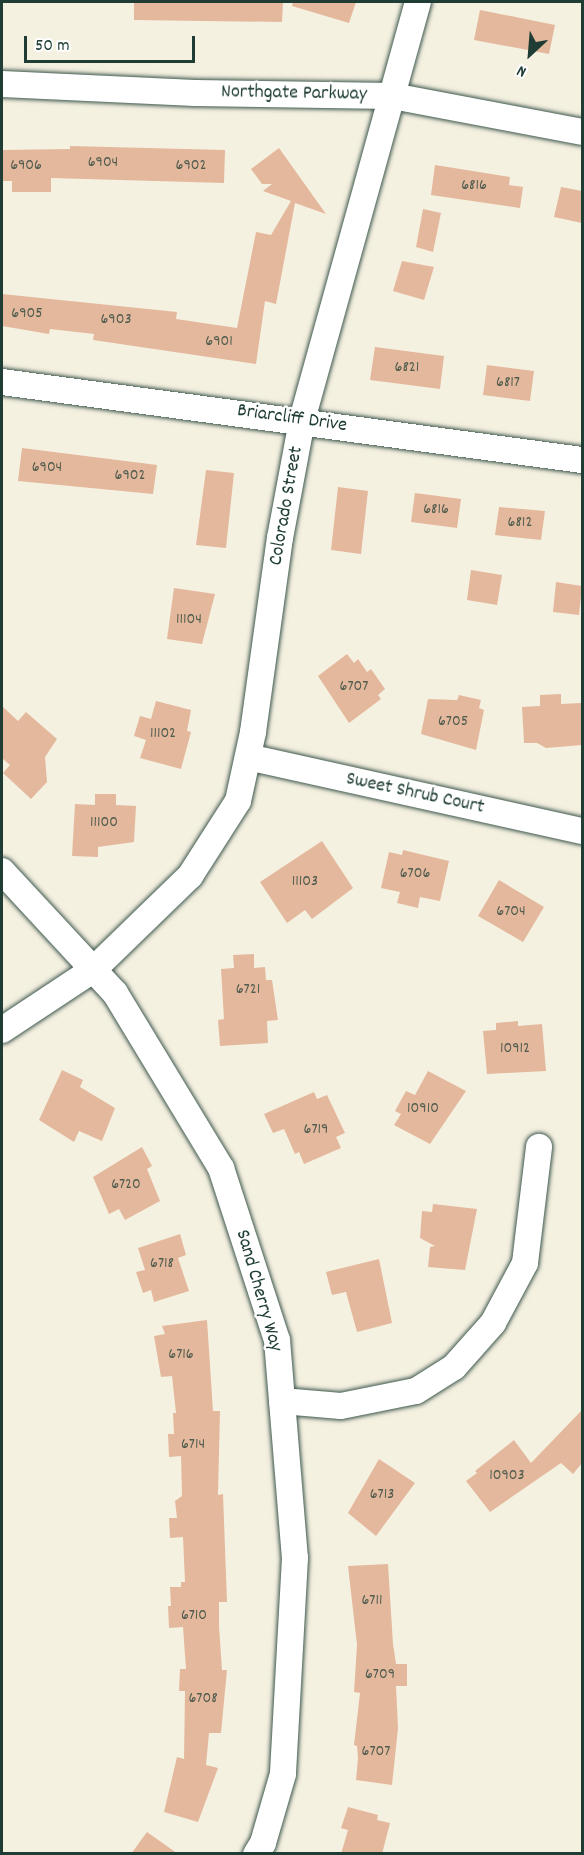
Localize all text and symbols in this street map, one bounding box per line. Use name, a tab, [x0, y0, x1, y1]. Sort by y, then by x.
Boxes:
scale bar	[27, 24, 198, 62]
north arrow	[500, 24, 560, 84]
text: 50 m	[35, 34, 70, 59]
text: N	[513, 59, 530, 83]
street label: Northgate Parkway	[221, 81, 367, 107]
house number: 6904	[88, 153, 118, 173]
house number: 6906	[10, 156, 42, 176]
house number: 6902	[176, 156, 206, 176]
house number: 6816	[461, 176, 487, 196]
house number: 6905	[11, 304, 43, 324]
house number: 6903	[101, 310, 131, 330]
house number: 6901	[205, 332, 233, 352]
house number: 6821	[395, 358, 419, 378]
house number: 6817	[496, 373, 520, 393]
street label: Briarcliff Drive	[236, 399, 348, 439]
street label: Colorado Street	[265, 444, 309, 568]
house number: 6904	[32, 458, 62, 478]
house number: 6902	[115, 466, 145, 486]
house number: 6816	[423, 500, 449, 520]
house number: 6812	[508, 513, 532, 533]
house number: 11104	[176, 610, 202, 630]
house number: 6707	[340, 677, 368, 697]
house number: 6705	[438, 712, 468, 732]
house number: 11102	[150, 724, 176, 744]
street label: Sweet Shrub Court	[344, 768, 486, 820]
house number: 11100	[90, 813, 118, 833]
house number: 6706	[400, 864, 430, 884]
house number: 11103	[292, 872, 318, 892]
house number: 6704	[496, 902, 526, 922]
house number: 6721	[236, 980, 260, 1000]
house number: 10912	[500, 1039, 530, 1059]
house number: 10910	[407, 1099, 439, 1119]
house number: 6719	[304, 1120, 328, 1140]
house number: 6720	[111, 1175, 141, 1195]
street label: Sand Cherry Way	[229, 1227, 287, 1355]
house number: 6718	[150, 1254, 174, 1274]
house number: 6716	[168, 1345, 194, 1365]
house number: 6714	[181, 1435, 205, 1455]
house number: 10903	[489, 1466, 525, 1486]
house number: 6713	[370, 1485, 394, 1505]
house number: 6711	[362, 1591, 382, 1611]
house number: 6710	[181, 1606, 207, 1626]
house number: 6709	[365, 1665, 395, 1685]
house number: 6708	[188, 1689, 218, 1709]
house number: 6707	[362, 1742, 390, 1762]

